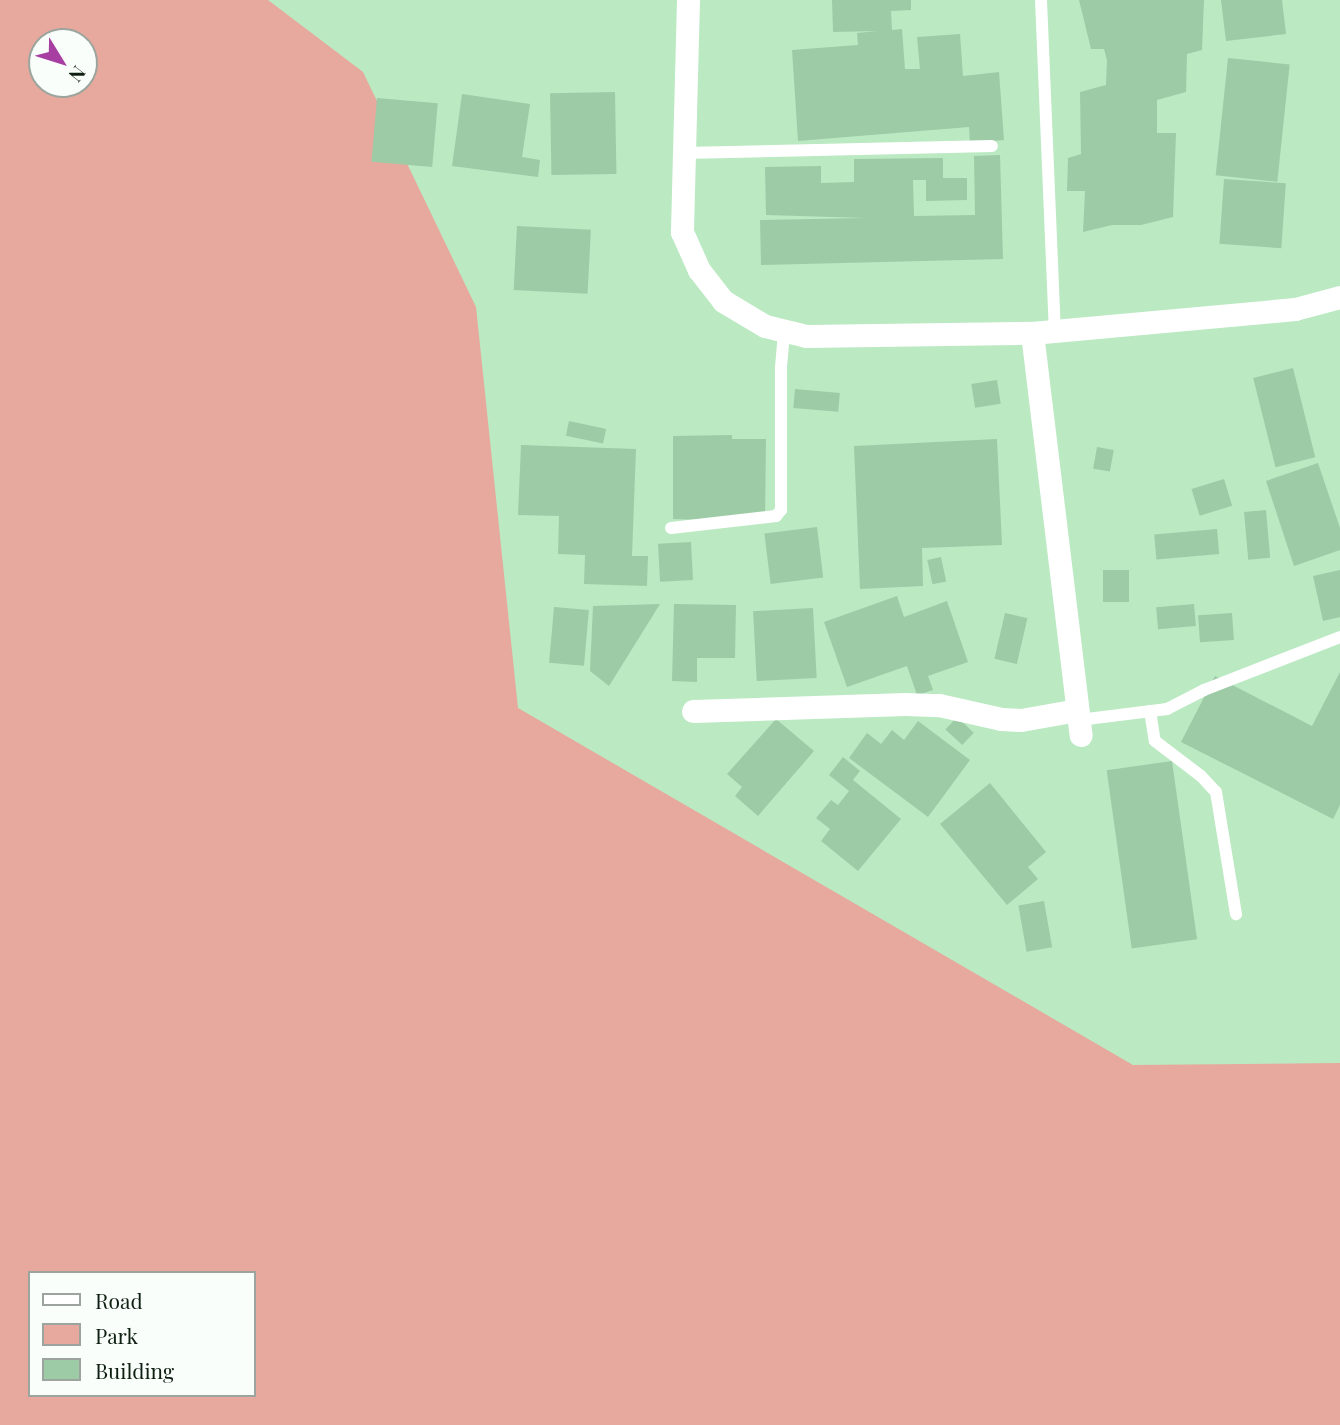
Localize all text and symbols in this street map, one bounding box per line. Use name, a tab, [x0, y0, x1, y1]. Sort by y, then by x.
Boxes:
north arrow	[28, 28, 98, 98]
text: N	[64, 61, 92, 88]
legend	[28, 1271, 256, 1397]
text: Road	[95, 1286, 143, 1314]
text: Park	[95, 1321, 138, 1349]
text: Building	[95, 1356, 174, 1384]

